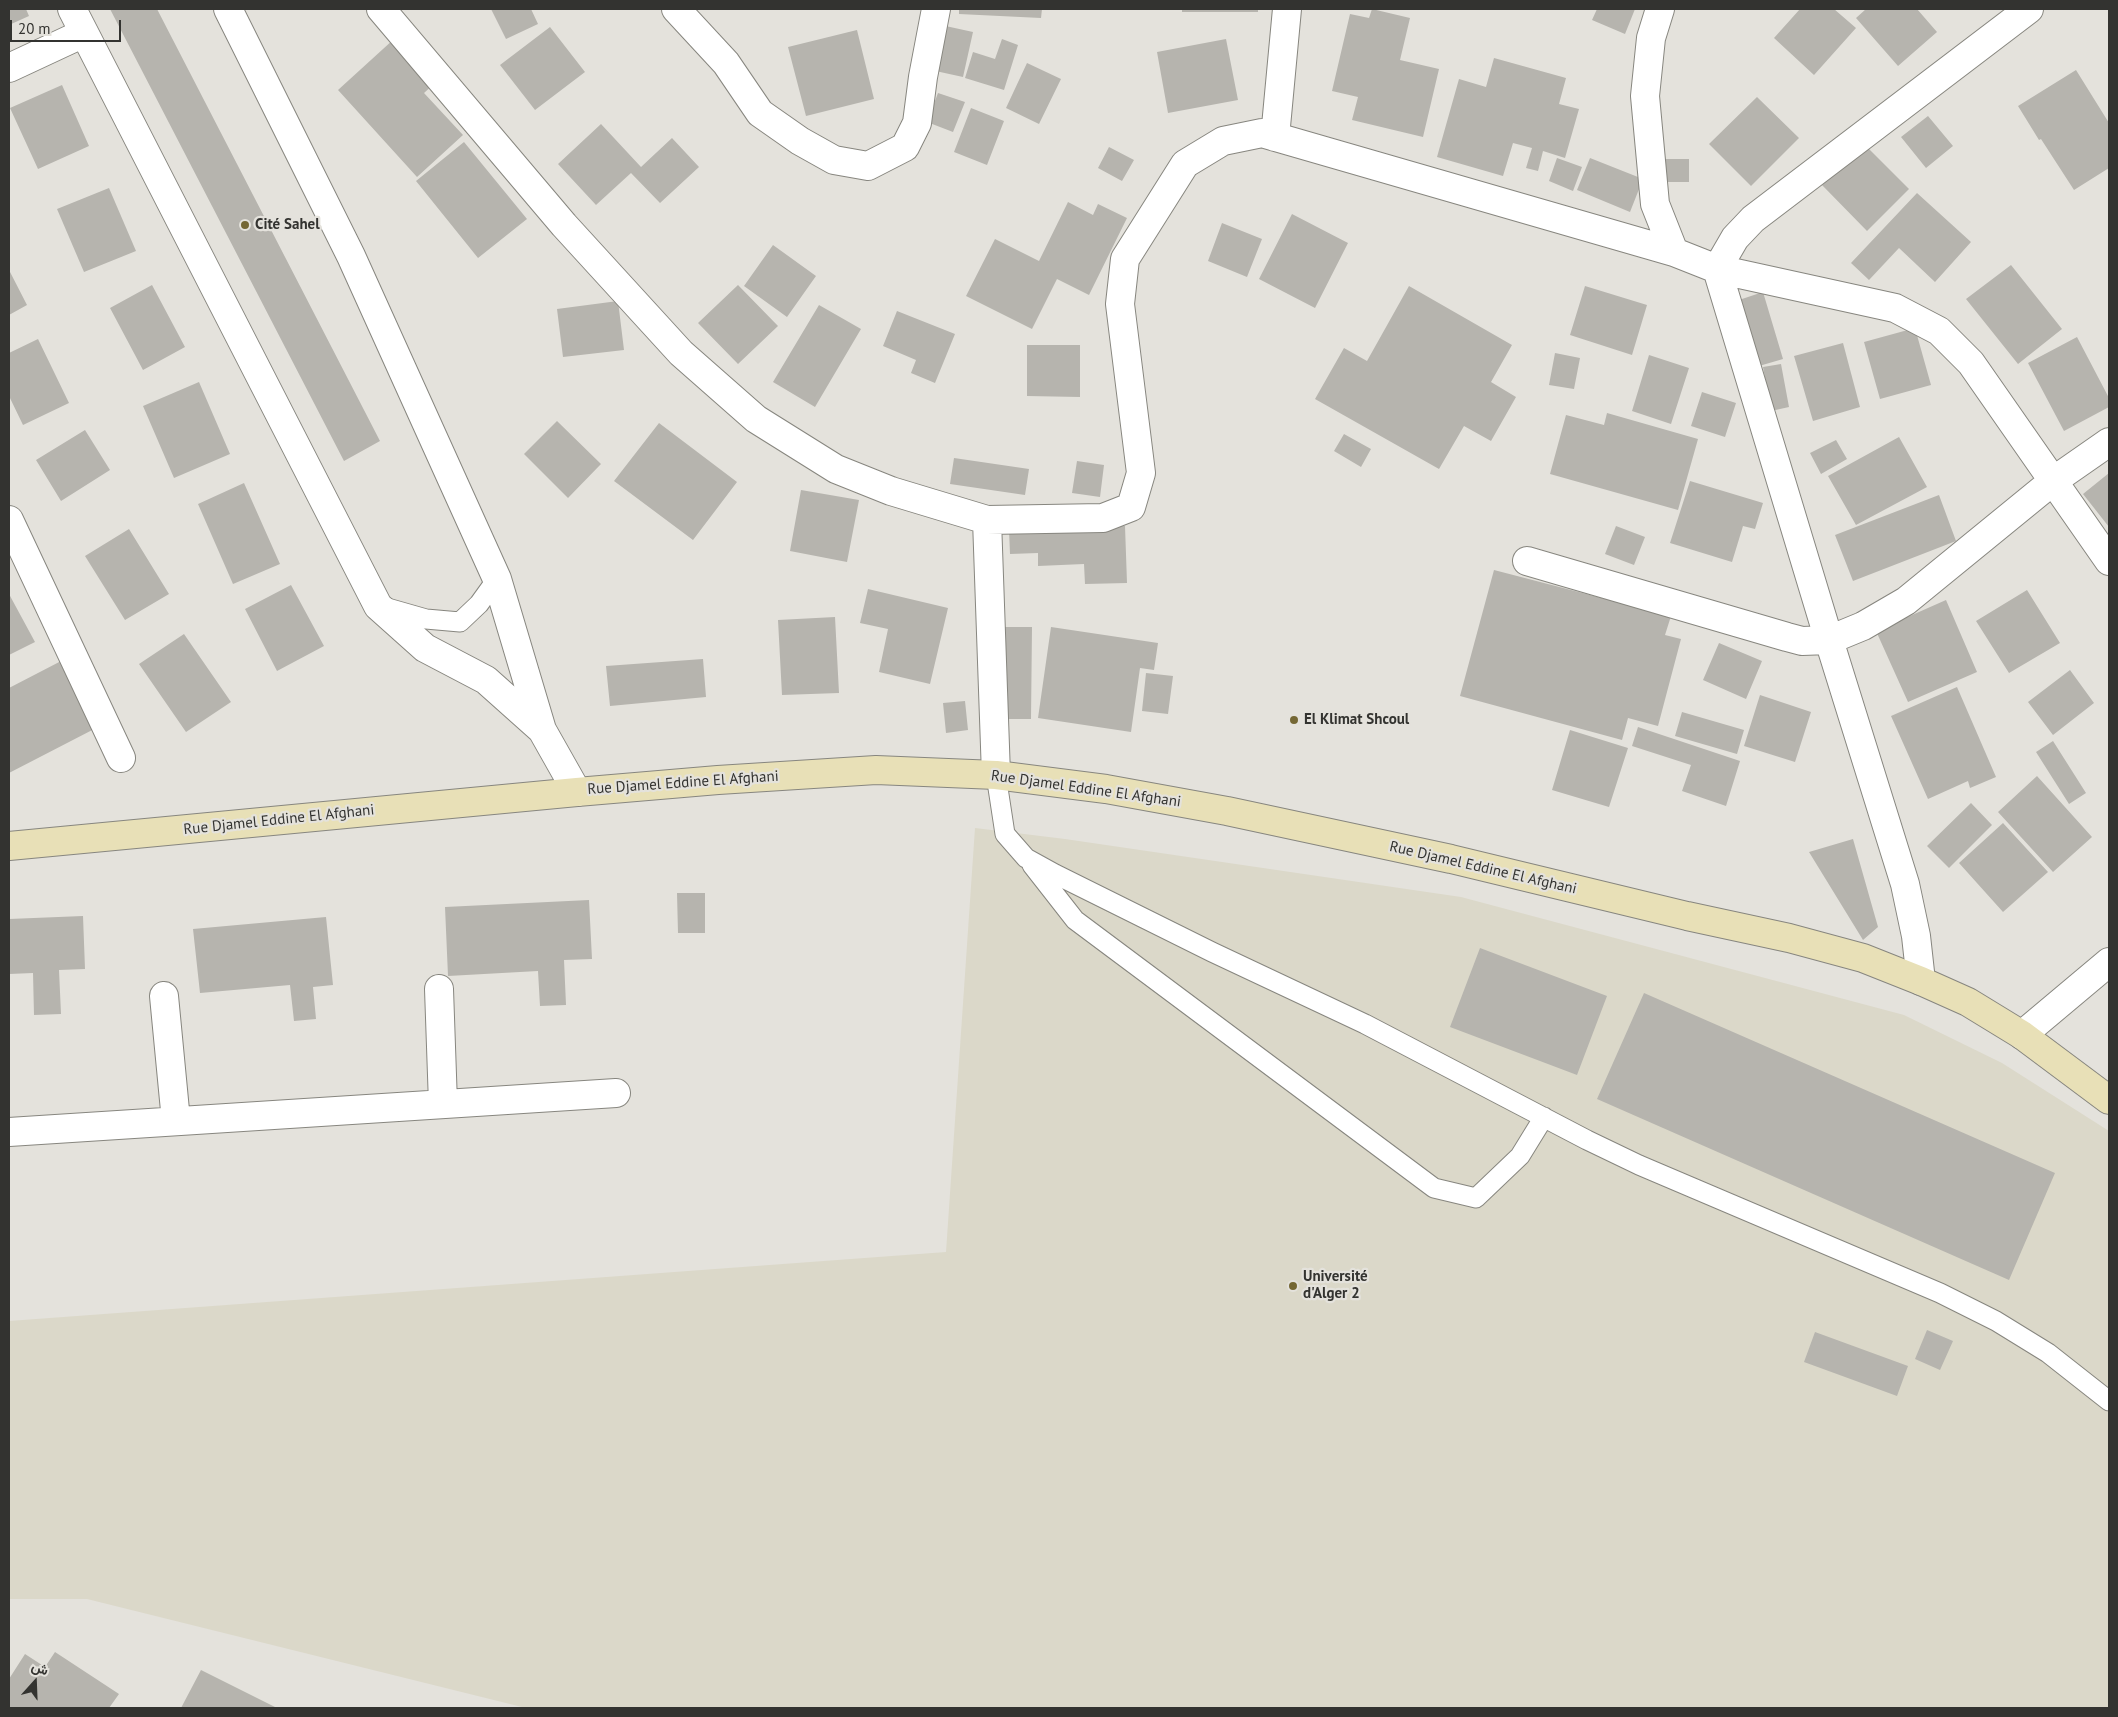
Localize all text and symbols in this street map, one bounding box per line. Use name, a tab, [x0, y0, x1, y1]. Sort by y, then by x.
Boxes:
scale bar	[12, 10, 124, 42]
text: 20 m	[18, 19, 51, 38]
place label: Cité Sahel	[255, 216, 320, 234]
marker: Cité Sahel	[239, 219, 251, 231]
place label: El Klimat Shcoul	[1304, 711, 1409, 729]
marker: El Klimat Shcoul	[1288, 714, 1300, 726]
street label: Rue Djamel Eddine El Afghani	[587, 767, 779, 799]
street label: Rue Djamel Eddine El Afghani	[990, 767, 1182, 811]
street label: Rue Djamel Eddine El Afghani	[183, 801, 375, 839]
street label: Rue Djamel Eddine El Afghani	[1388, 838, 1578, 898]
place label: Université d'Alger 2	[1303, 1268, 1368, 1303]
marker: Université d'Alger 2	[1287, 1280, 1299, 1292]
north arrow	[10, 1657, 60, 1707]
text: ش	[29, 1657, 51, 1679]

